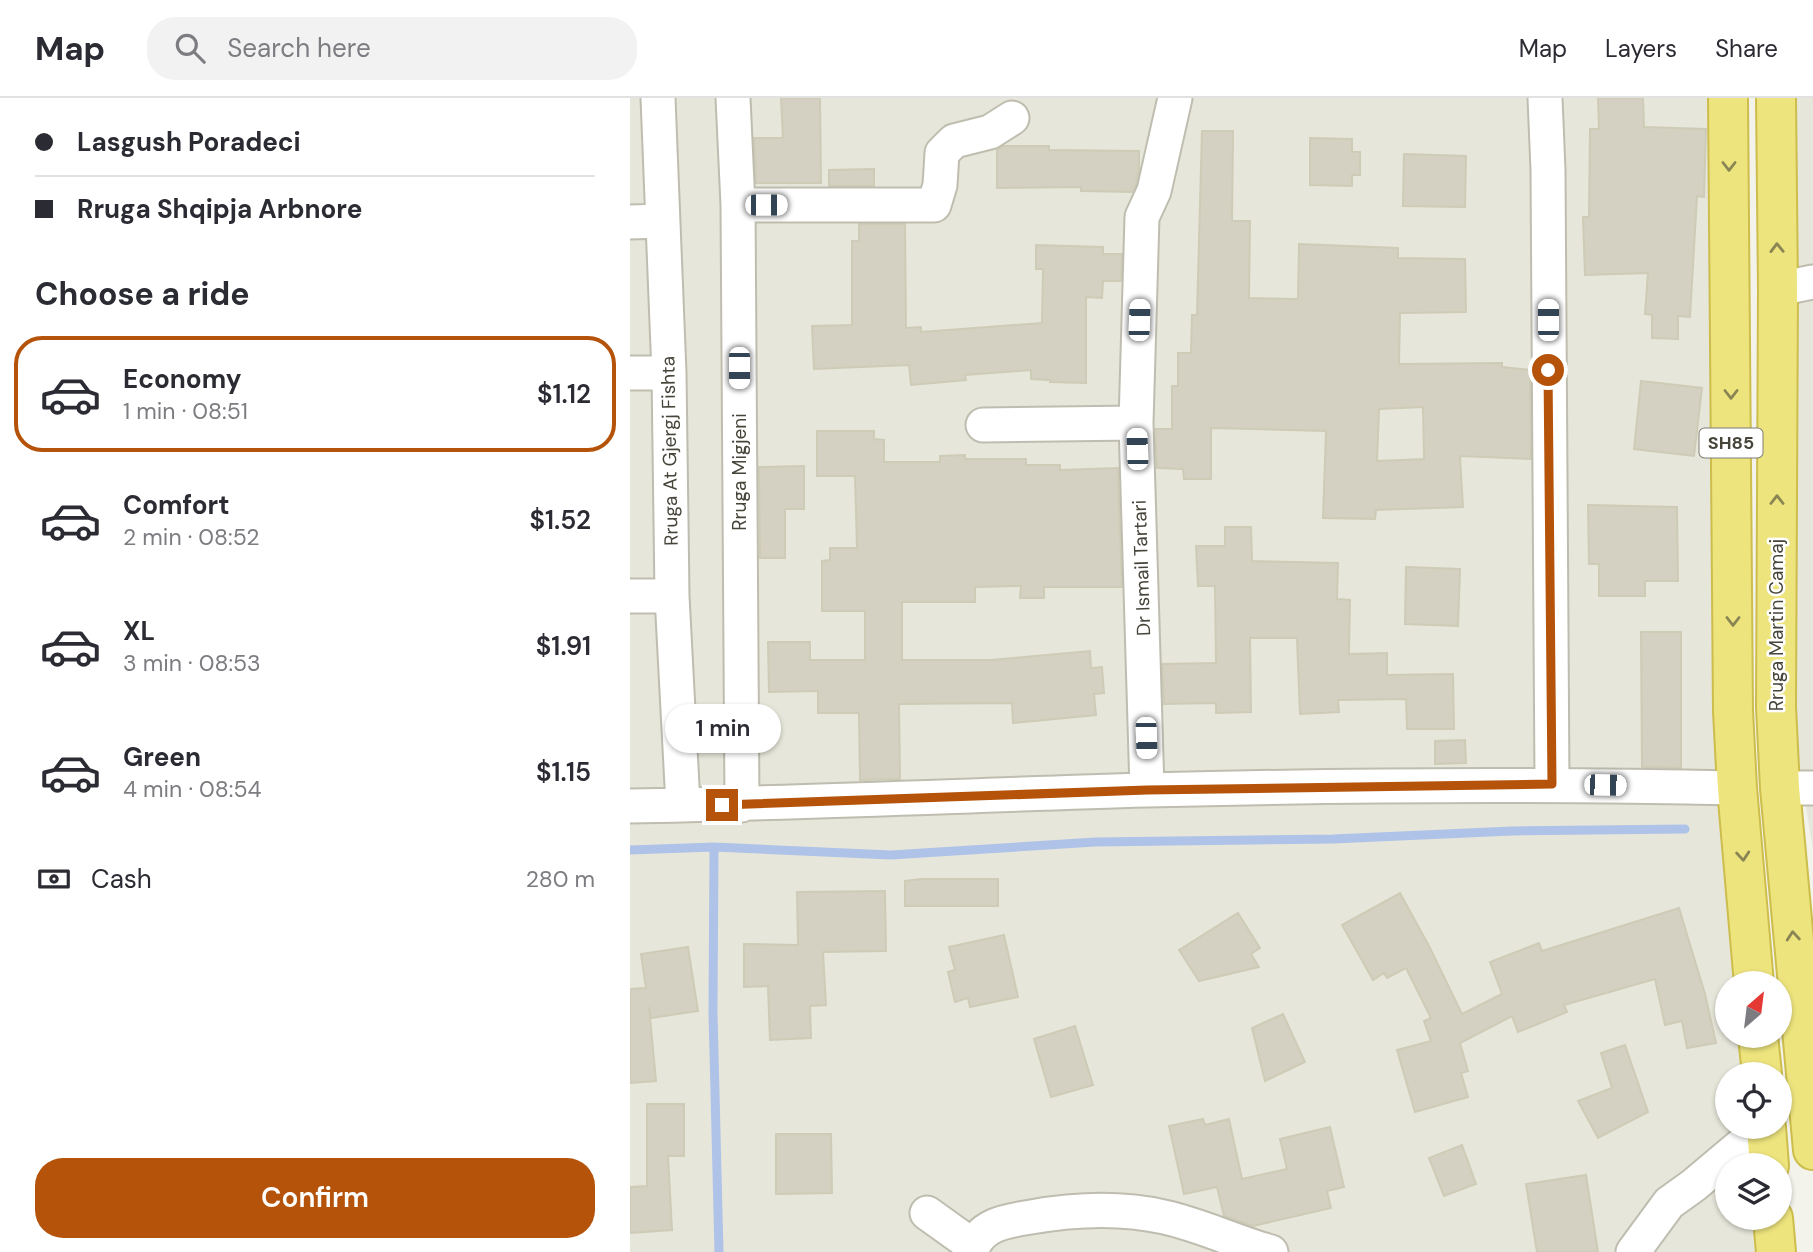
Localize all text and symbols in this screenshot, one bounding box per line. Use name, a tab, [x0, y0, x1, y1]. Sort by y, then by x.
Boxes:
search box	[147, 17, 637, 80]
text: Map	[35, 27, 105, 70]
icon: search	[171, 29, 209, 67]
text: Search here	[227, 31, 371, 65]
text: Map	[1519, 33, 1567, 64]
text: Layers	[1605, 33, 1677, 64]
text: Share	[1715, 33, 1778, 64]
text: Lasgush Poradeci	[77, 125, 301, 159]
one-way arrow	[1721, 161, 1737, 172]
text: Rruga Shqipja Arbnore	[77, 192, 362, 226]
car	[746, 195, 788, 216]
one-way arrow	[1769, 242, 1785, 252]
text: Choose a ride	[35, 273, 250, 315]
car	[1128, 299, 1151, 341]
car	[1538, 299, 1559, 341]
car	[729, 347, 750, 389]
route start	[1532, 354, 1564, 386]
street label: Rruga At Gjergj Fishta	[655, 356, 684, 546]
text: Economy	[123, 362, 241, 396]
icon: car	[39, 363, 102, 426]
text: $1.12	[537, 377, 591, 411]
one-way arrow	[1723, 389, 1739, 399]
text: 1 min · 08:51	[123, 396, 248, 426]
street label: Rruga Migjeni	[727, 413, 752, 531]
car	[1126, 428, 1149, 470]
road number: SH85	[1700, 428, 1762, 458]
text: Comfort	[123, 488, 229, 522]
icon: car	[39, 489, 102, 552]
one-way arrow	[1769, 494, 1785, 504]
street label: Dr Ismail Tartari	[1127, 499, 1156, 637]
text: $1.52	[529, 503, 591, 537]
text: 2 min · 08:52	[123, 522, 260, 552]
street label: Rruga Martin Camaj	[1764, 539, 1789, 711]
text: XL	[123, 614, 155, 648]
icon: car	[39, 615, 102, 678]
one-way arrow	[1725, 616, 1740, 627]
text: $1.91	[536, 629, 591, 663]
text: 3 min · 08:53	[123, 648, 261, 678]
callout: 1 min	[664, 704, 780, 752]
text: 1 min	[696, 713, 750, 743]
car	[1135, 717, 1158, 759]
text: Green	[123, 740, 201, 774]
icon: car	[39, 741, 102, 804]
text: $1.15	[536, 755, 591, 789]
text: 4 min · 08:54	[123, 774, 261, 804]
car	[1584, 774, 1627, 796]
route end	[706, 789, 738, 821]
one-way arrow	[1735, 851, 1750, 862]
icon: cash	[35, 860, 73, 898]
text: Cash	[91, 862, 152, 896]
text: 280 m	[526, 864, 595, 894]
one-way arrow	[1786, 930, 1801, 941]
north arrow	[1715, 971, 1792, 1048]
map controls	[1715, 971, 1792, 1230]
button: locate	[1715, 1062, 1792, 1139]
button: layers	[1715, 1153, 1792, 1230]
button: Confirm	[35, 1158, 595, 1238]

